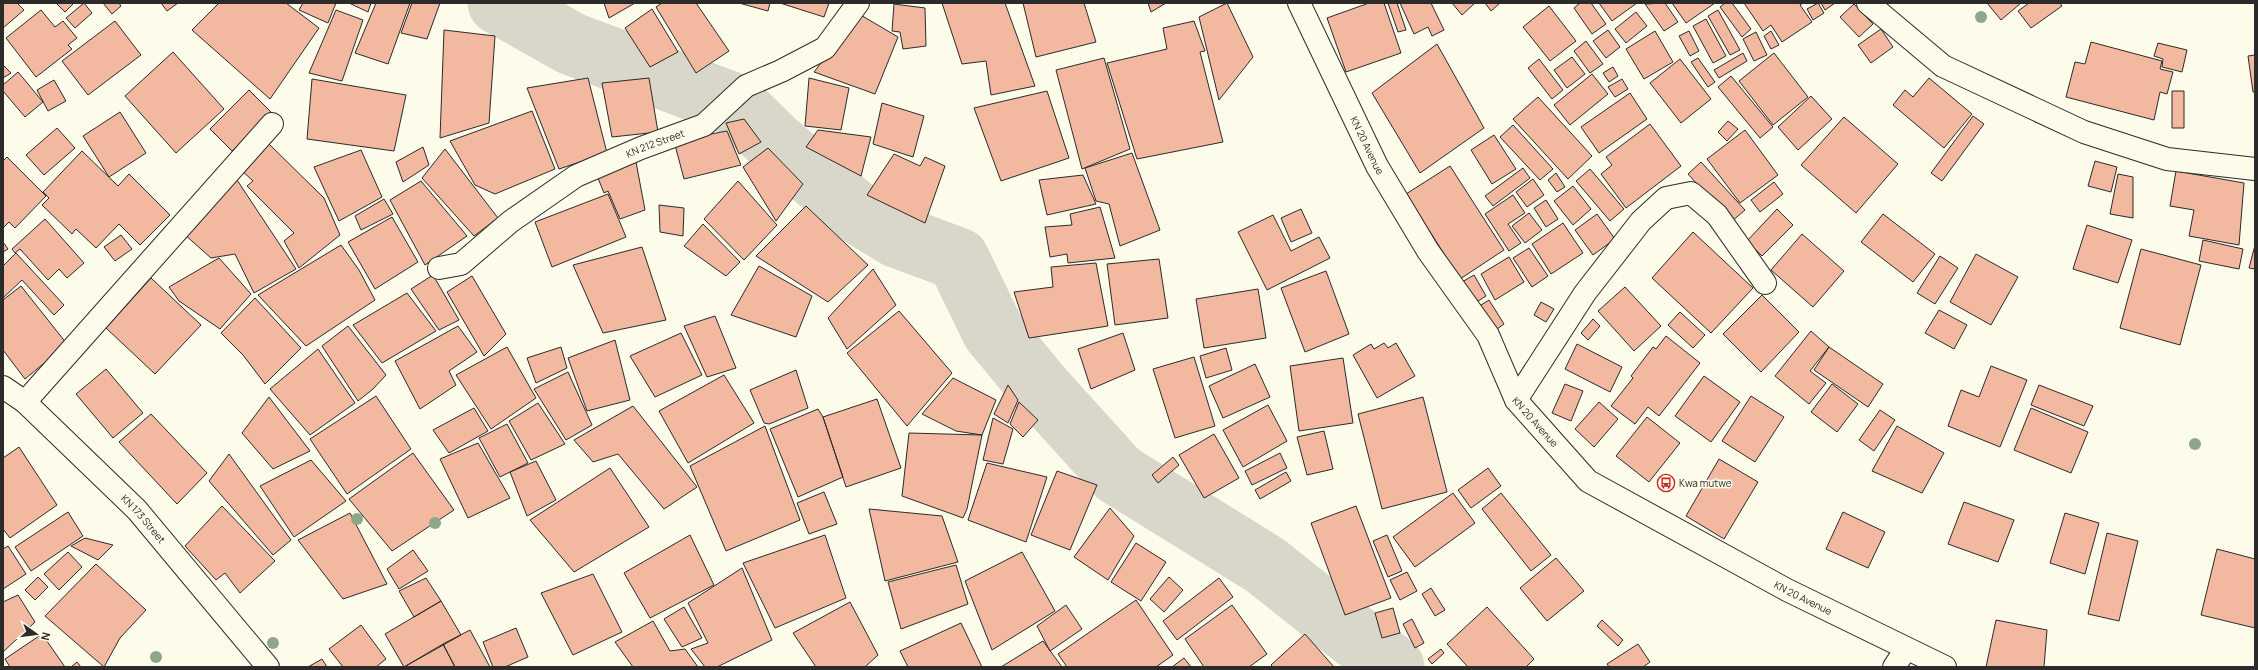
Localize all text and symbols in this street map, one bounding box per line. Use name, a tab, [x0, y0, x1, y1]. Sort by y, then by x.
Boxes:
street label: KN 20 Avenue	[1347, 114, 1388, 177]
street label: KN 212 Street	[624, 126, 686, 161]
street label: KN 20 Avenue	[1509, 394, 1562, 450]
bus stop icon: Kwa mutwe	[1656, 473, 1676, 493]
place label: Kwa mutwe	[1679, 476, 1732, 490]
street label: KN 173 Street	[118, 491, 169, 546]
street label: KN 20 Avenue	[1772, 577, 1835, 618]
north arrow	[16, 614, 56, 654]
text: N	[38, 631, 54, 642]

